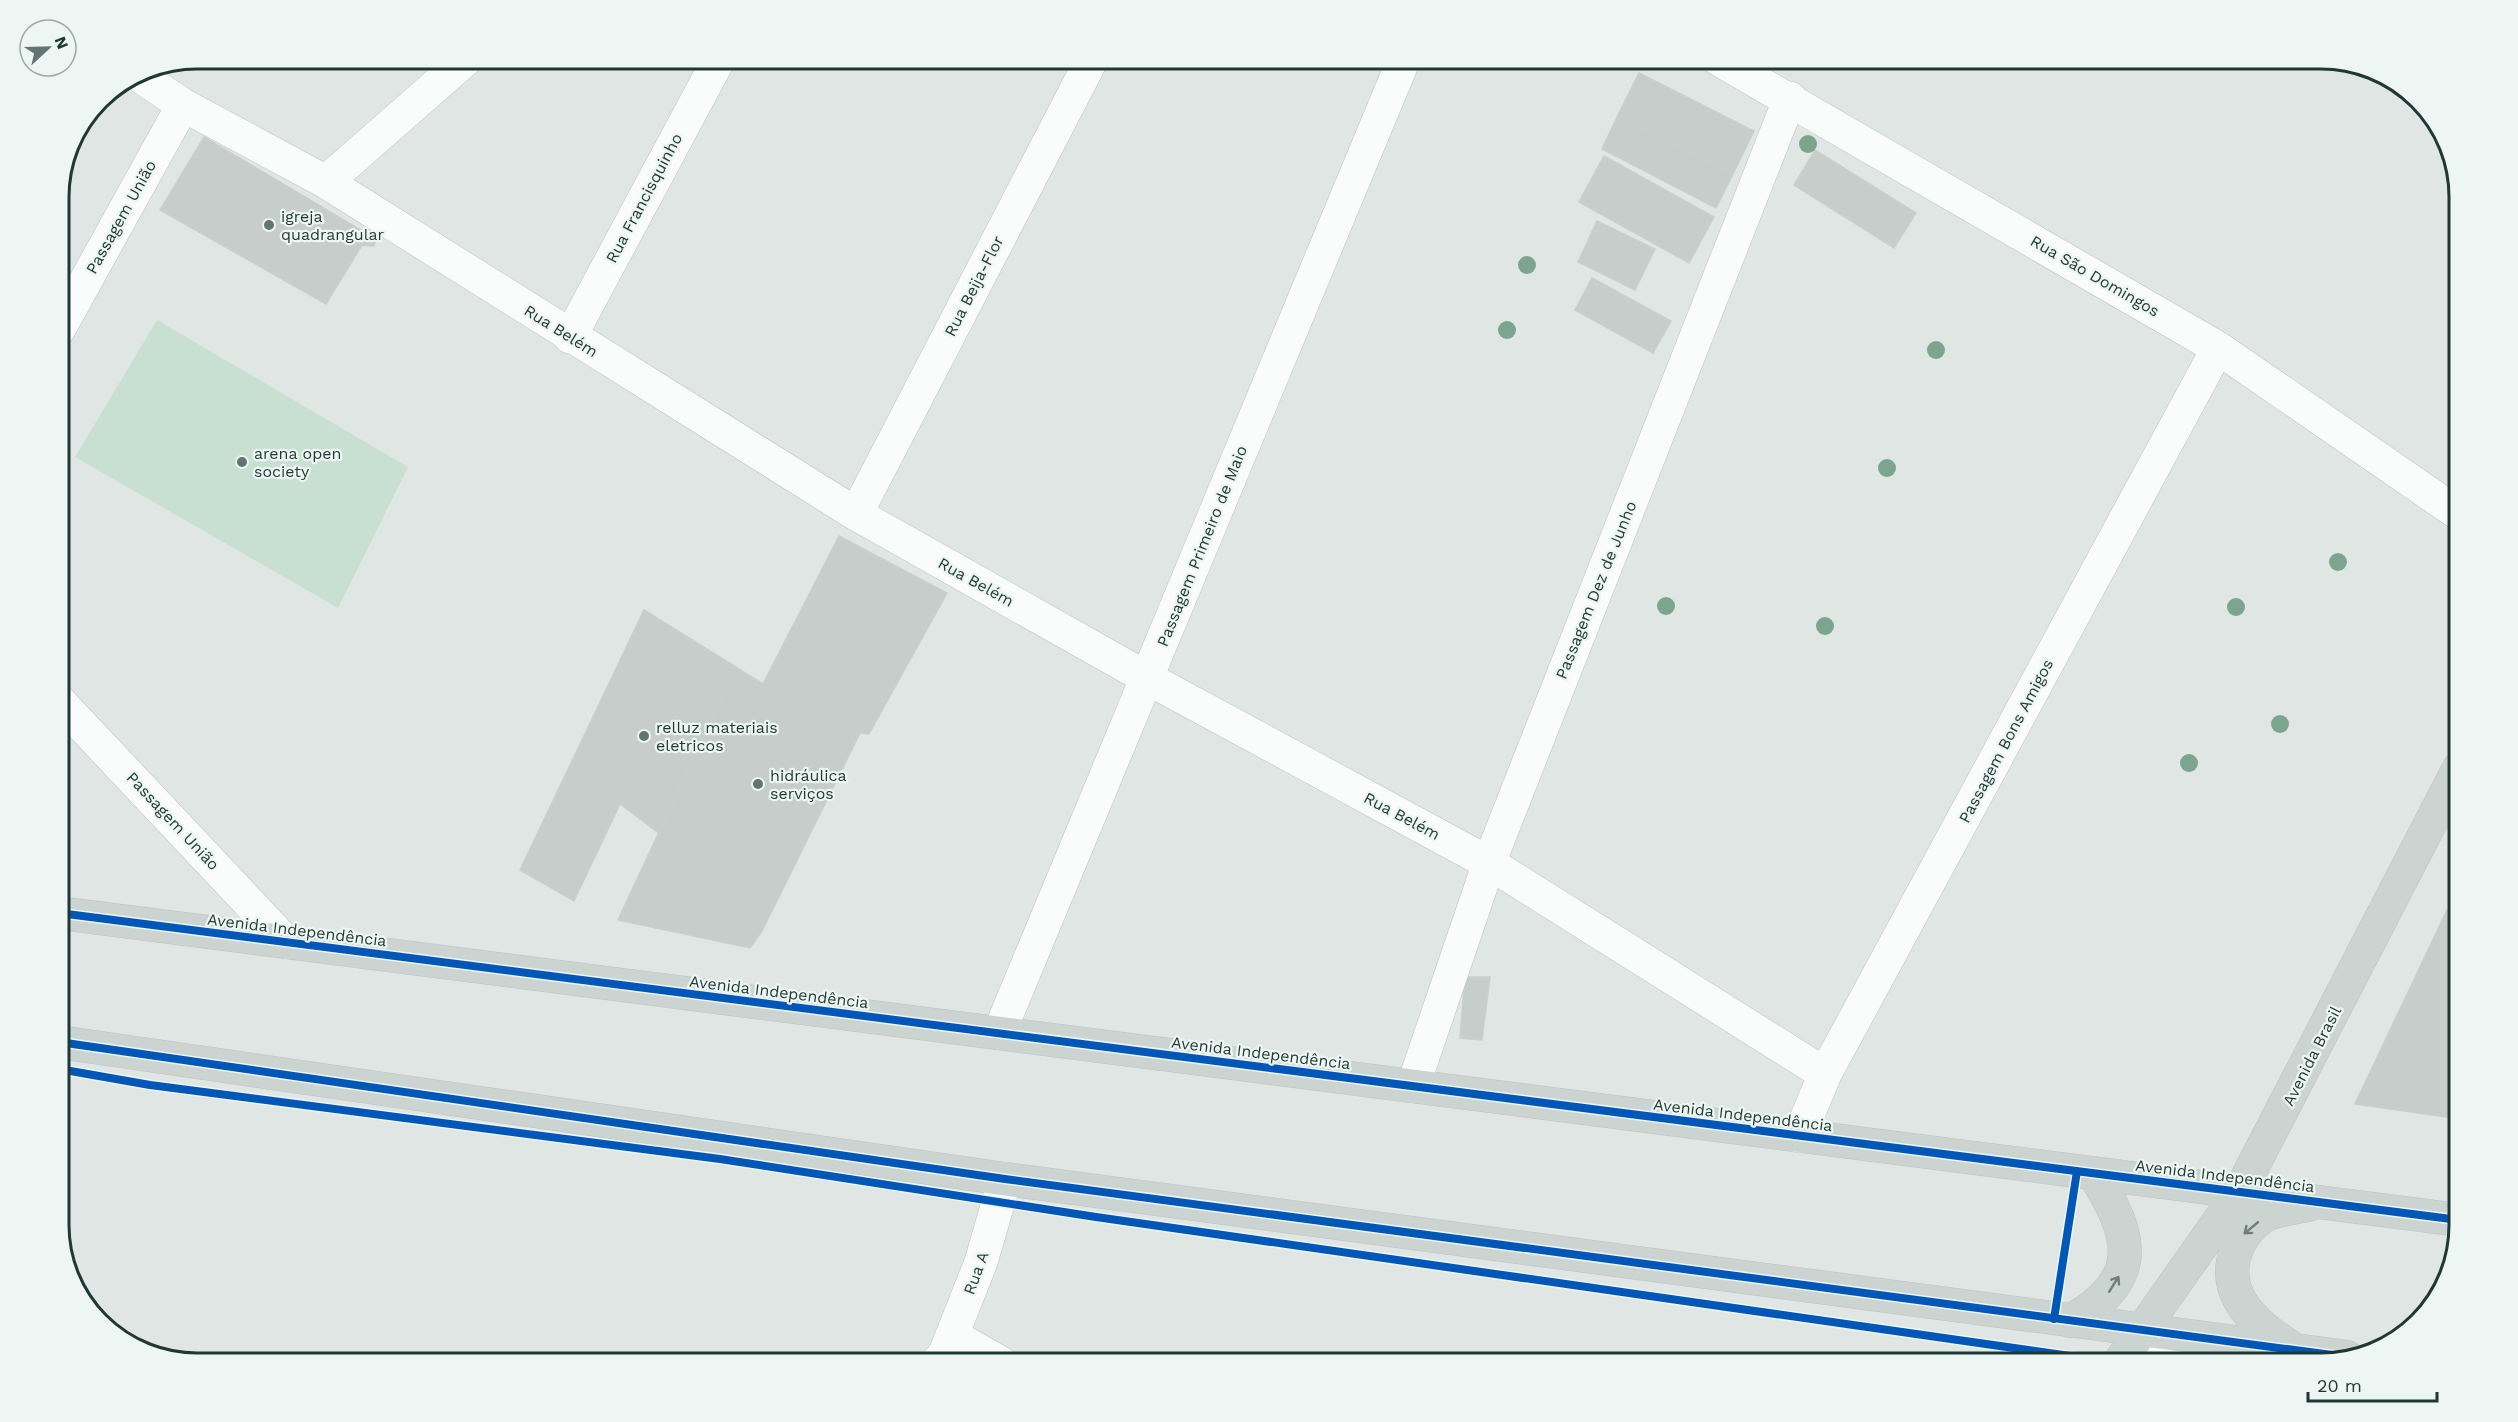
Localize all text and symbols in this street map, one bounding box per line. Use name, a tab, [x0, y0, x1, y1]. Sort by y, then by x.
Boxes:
north arrow	[18, 18, 78, 78]
text: N	[50, 34, 72, 52]
street label: Rua Francisquinho	[602, 130, 686, 266]
street label: Passagem União	[82, 157, 160, 277]
place label: igreja quadrangular	[281, 207, 385, 244]
marker: igreja quadrangular	[262, 218, 276, 232]
street label: Rua São Domingos	[2027, 231, 2163, 321]
street label: Rua Beija-Flor	[940, 232, 1008, 339]
street label: Rua Belém	[521, 301, 601, 361]
street label: Passagem Primeiro de Maio	[1153, 443, 1251, 649]
place label: arena open society	[254, 444, 341, 481]
marker: arena open society	[235, 455, 249, 469]
street label: Passagem Dez de Junho	[1552, 498, 1640, 682]
street label: Rua Belém	[935, 553, 1017, 611]
street label: Passagem Bons Amigos	[1955, 656, 2057, 826]
place label: relluz materiais eletricos	[656, 718, 778, 755]
marker: relluz materiais eletricos	[637, 729, 651, 743]
place label: hidráulica serviços	[770, 766, 847, 803]
street label: Passagem União	[123, 768, 223, 874]
marker: hidráulica serviços	[751, 777, 765, 791]
street label: Rua Belém	[1361, 788, 1443, 844]
street label: Avenida Independência	[206, 910, 388, 950]
street label: Avenida Independência	[688, 972, 870, 1012]
street label: Avenida Brasil	[2279, 1003, 2345, 1109]
street label: Avenida Independência	[1170, 1033, 1352, 1073]
street label: Avenida Independência	[1652, 1095, 1834, 1135]
street label: Avenida Independência	[2134, 1156, 2316, 1196]
one-way arrow	[2243, 1221, 2259, 1234]
street label: Rua A	[959, 1248, 993, 1297]
one-way arrow	[2108, 1276, 2121, 1293]
scale bar	[2308, 1365, 2437, 1403]
text: 20 m	[2317, 1375, 2362, 1396]

